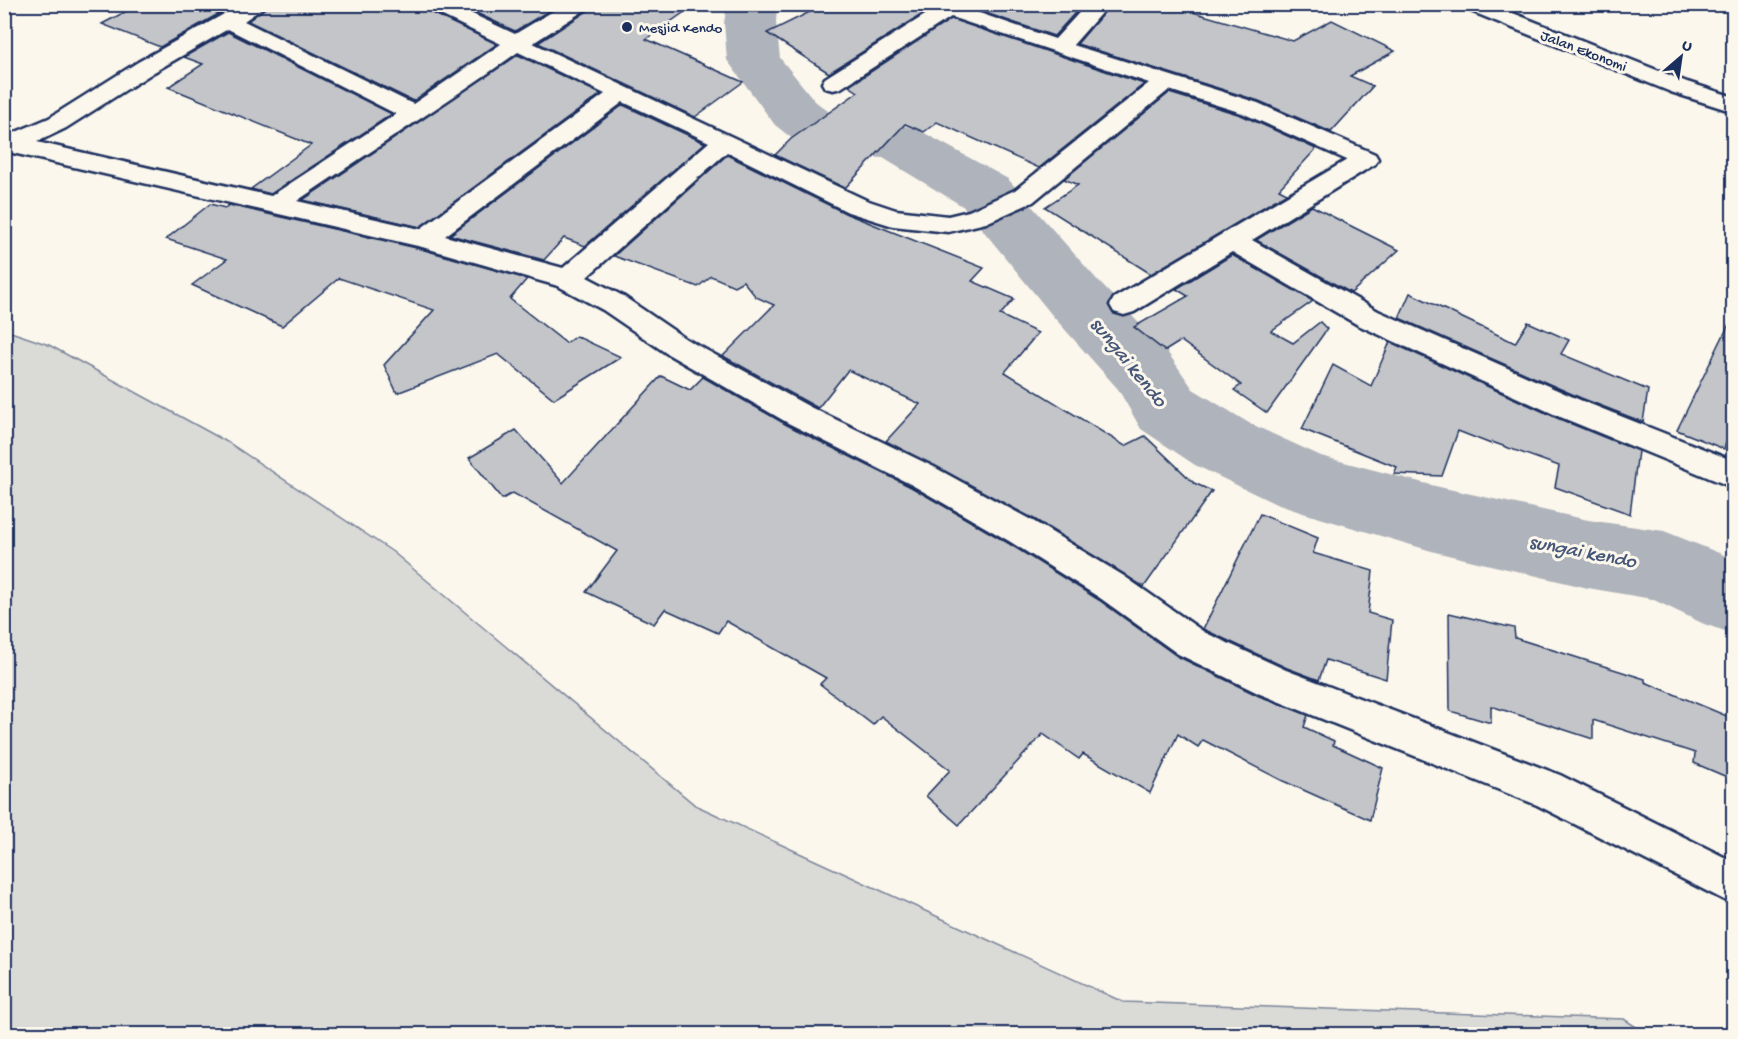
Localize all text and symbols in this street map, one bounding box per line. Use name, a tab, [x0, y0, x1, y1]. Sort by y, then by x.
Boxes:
marker: Mesjid Kendo	[620, 20, 634, 34]
place label: Mesjid Kendo	[639, 20, 723, 38]
street label: Jalan Ekonomi	[1537, 27, 1629, 77]
north arrow	[1651, 27, 1711, 87]
text: U	[1678, 36, 1696, 58]
water label: sungai kendo	[1084, 314, 1171, 414]
water label: sungai kendo	[1527, 532, 1639, 575]

